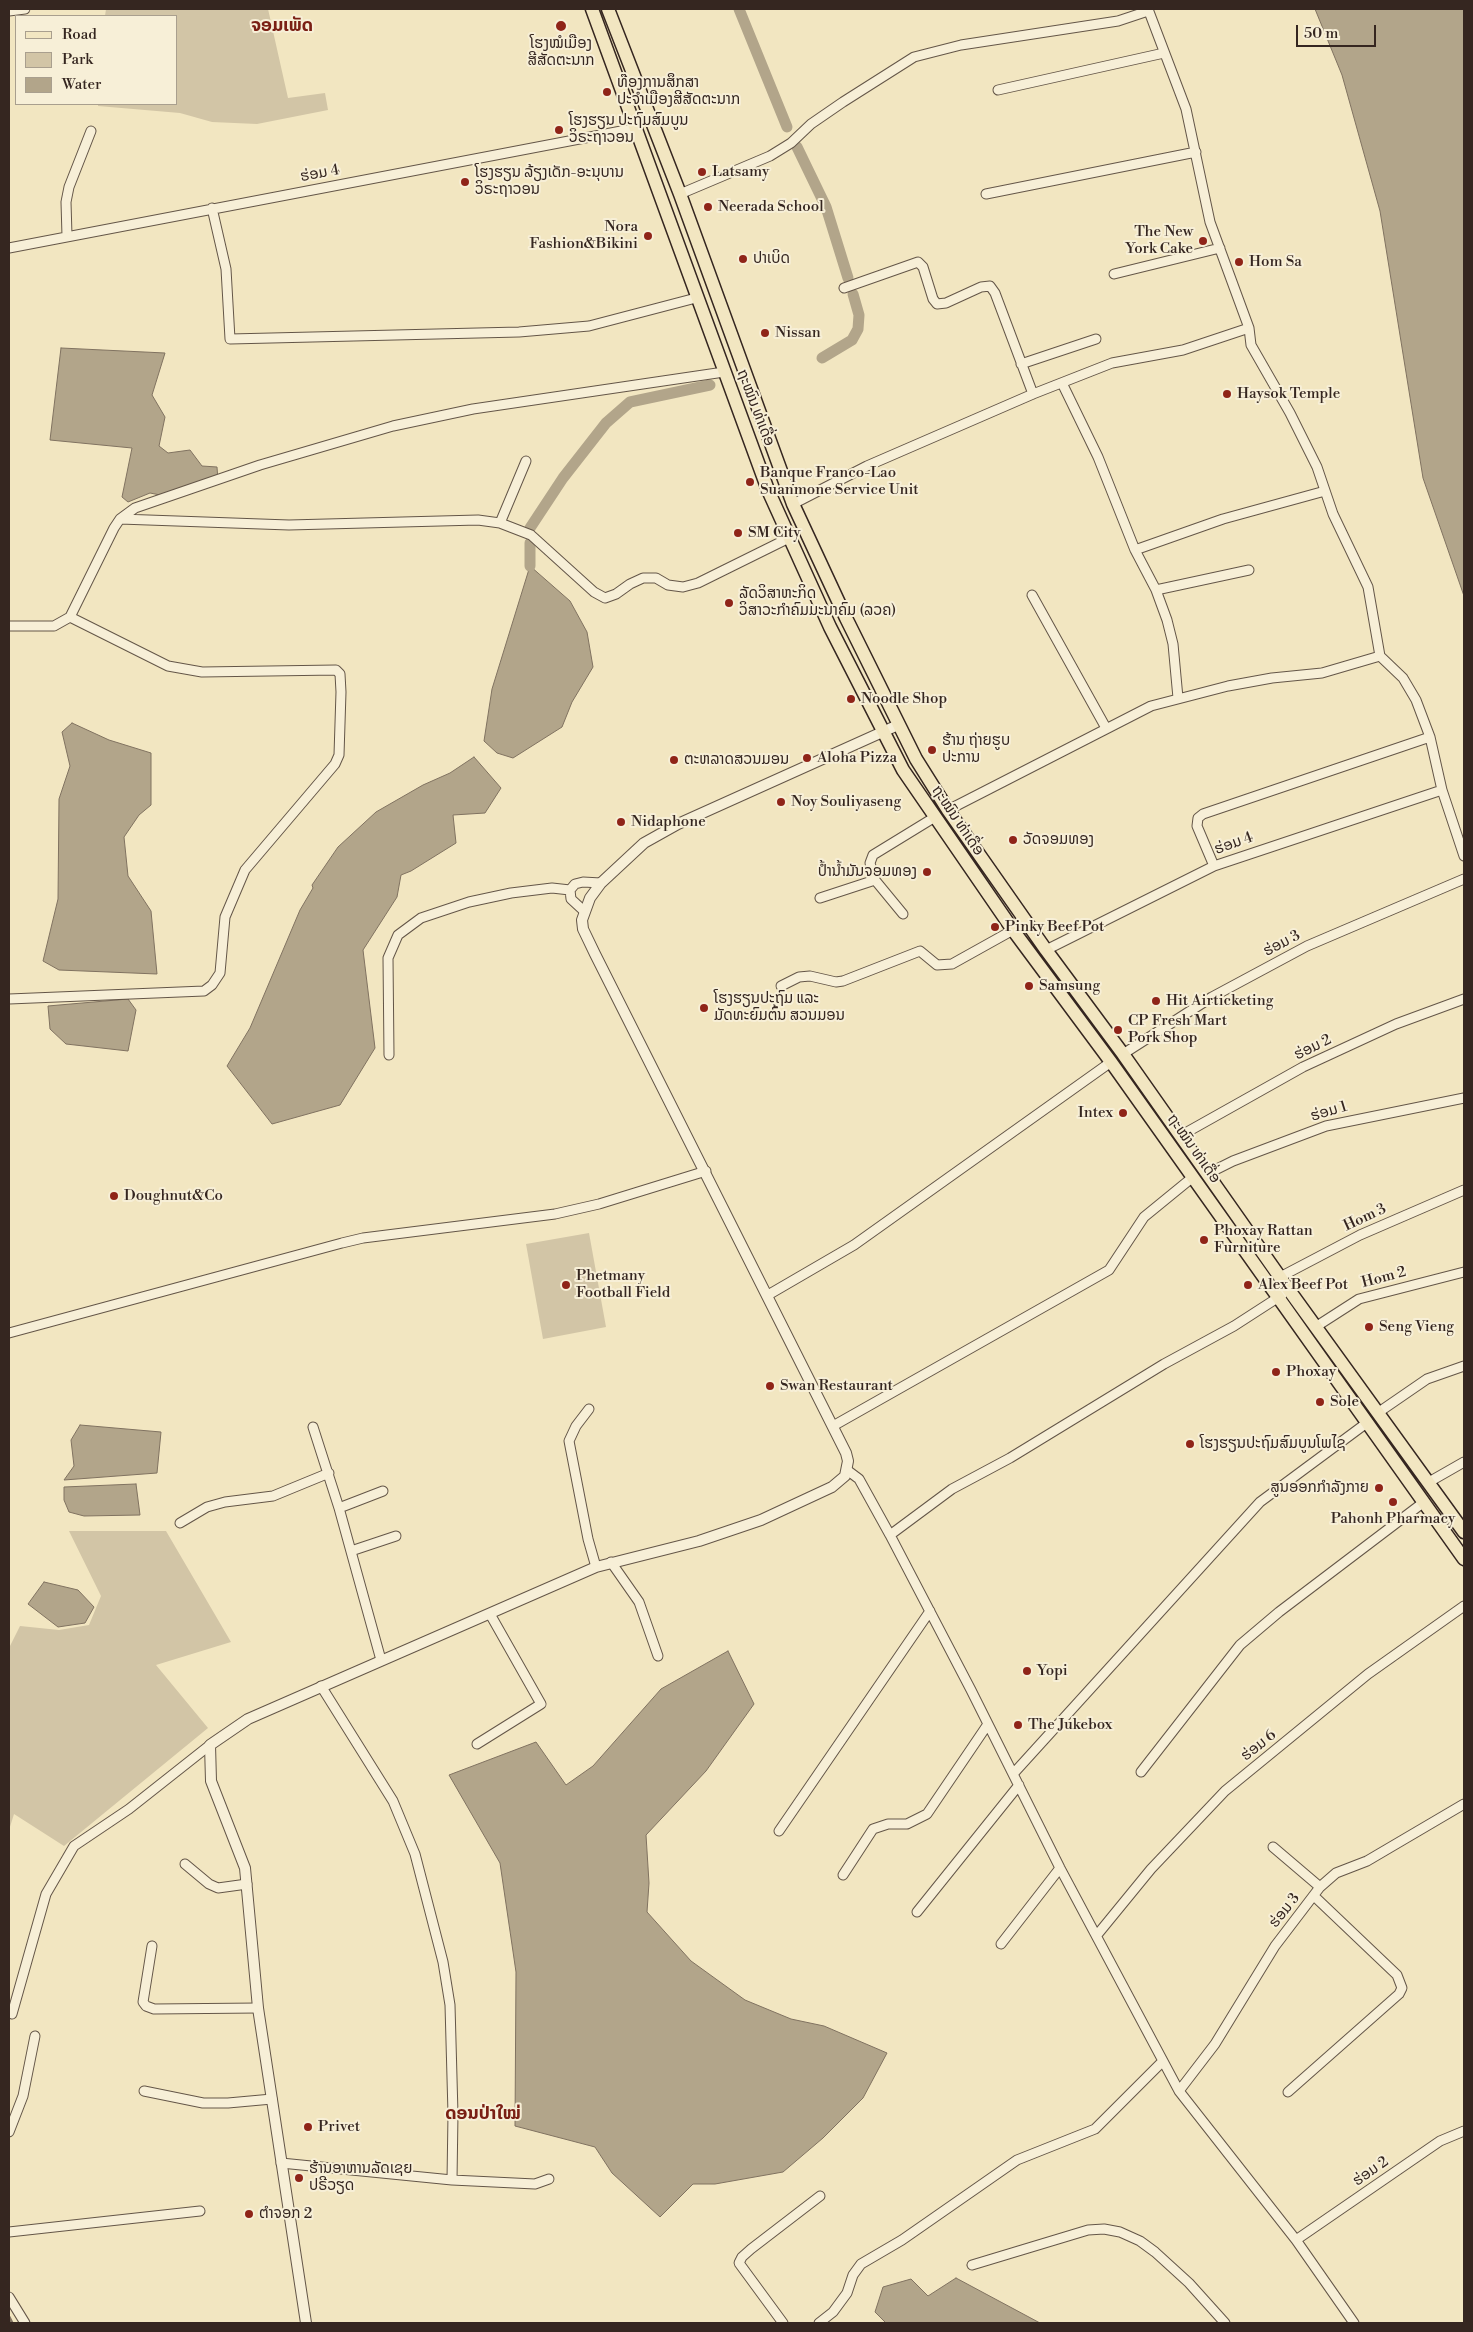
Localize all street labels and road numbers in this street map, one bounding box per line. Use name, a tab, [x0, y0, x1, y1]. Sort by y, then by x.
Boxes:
street label: ຮ່ອມ 4	[299, 161, 341, 187]
street label: ຖະໝົນ ທ່າເດື່ອ	[732, 367, 778, 449]
street label: ຖະໝົນ ທ່າເດື່ອ	[927, 782, 987, 860]
street label: ຮ່ອມ 4	[1212, 829, 1256, 859]
street label: ຮ່ອມ 3	[1261, 927, 1303, 961]
street label: ຮ່ອມ 2	[1291, 1031, 1335, 1065]
street label: ຮ່ອມ 1	[1309, 1098, 1349, 1126]
street label: ຖະໝົນ ທ່າເດື່ອ	[1162, 1111, 1224, 1187]
street label: Hom 3	[1341, 1200, 1389, 1236]
street label: Hom 2	[1360, 1263, 1408, 1293]
street label: ຮ່ອມ 6	[1238, 1726, 1280, 1766]
street label: ຮ່ອມ 3	[1266, 1890, 1304, 1932]
street label: ຮ່ອມ 2	[1350, 2153, 1392, 2191]

